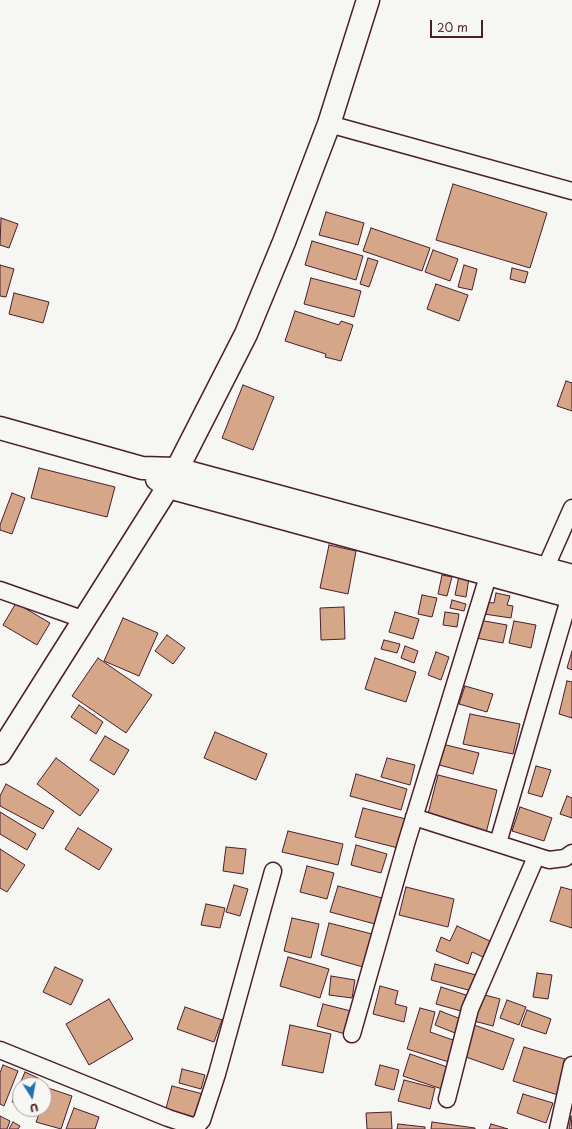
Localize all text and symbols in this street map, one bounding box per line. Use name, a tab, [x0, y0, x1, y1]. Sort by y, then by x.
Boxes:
scale bar	[432, 12, 485, 38]
text: 20 m	[437, 18, 468, 36]
north arrow	[12, 1077, 52, 1117]
text: U	[28, 1099, 40, 1117]

